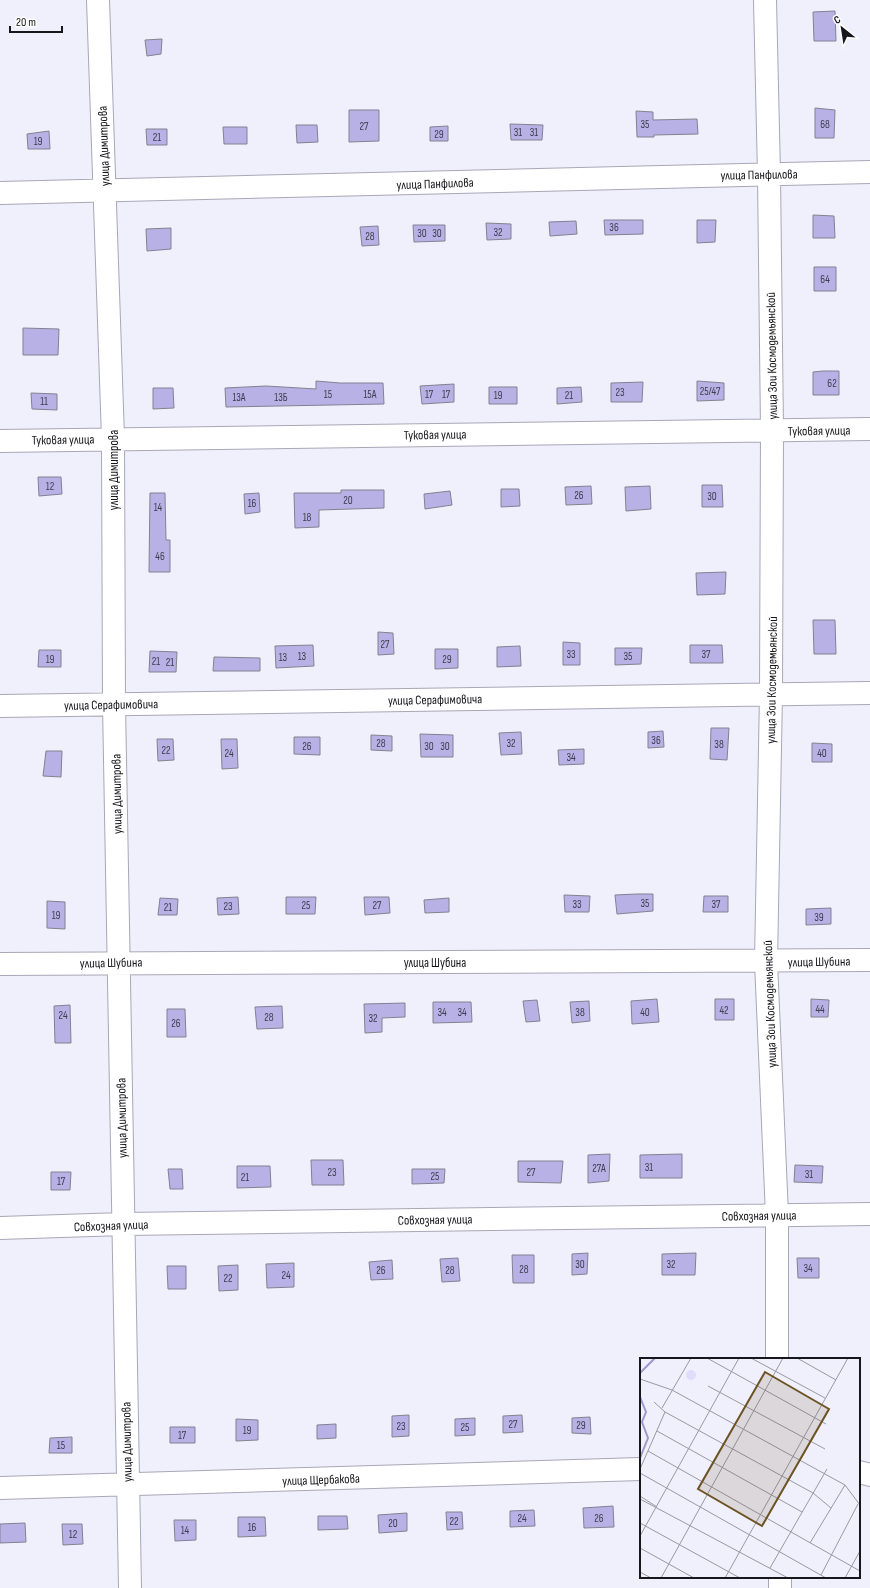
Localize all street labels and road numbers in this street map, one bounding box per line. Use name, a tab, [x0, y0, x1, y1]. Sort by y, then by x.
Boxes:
street label: улица Димитрова	[95, 106, 113, 186]
street label: улица Панфилова	[720, 166, 798, 184]
street label: улица Панфилова	[396, 175, 474, 193]
street label: улица Зои Космодемьянской	[763, 292, 781, 420]
street label: Туковая улица	[788, 422, 850, 440]
street label: Туковая улица	[404, 426, 466, 444]
street label: улица Димитрова	[106, 430, 122, 510]
street label: Туковая улица	[32, 431, 94, 449]
street label: улица Зои Космодемьянской	[763, 616, 781, 744]
street label: улица Серафимовича	[388, 691, 482, 709]
street label: улица Серафимовича	[64, 696, 158, 714]
street label: улица Димитрова	[108, 754, 126, 834]
street label: улица Зои Космодемьянской	[760, 940, 780, 1068]
street label: улица Шубина	[788, 953, 850, 971]
street label: улица Шубина	[80, 954, 142, 972]
street label: улица Шубина	[404, 955, 466, 971]
street label: улица Димитрова	[113, 1078, 131, 1158]
street label: Совхозная улица	[722, 1207, 796, 1225]
street label: Совхозная улица	[398, 1211, 472, 1229]
street label: Совхозная улица	[73, 1217, 149, 1235]
street label: улица Димитрова	[118, 1402, 136, 1482]
street label: улица Щербакова	[282, 1471, 360, 1489]

